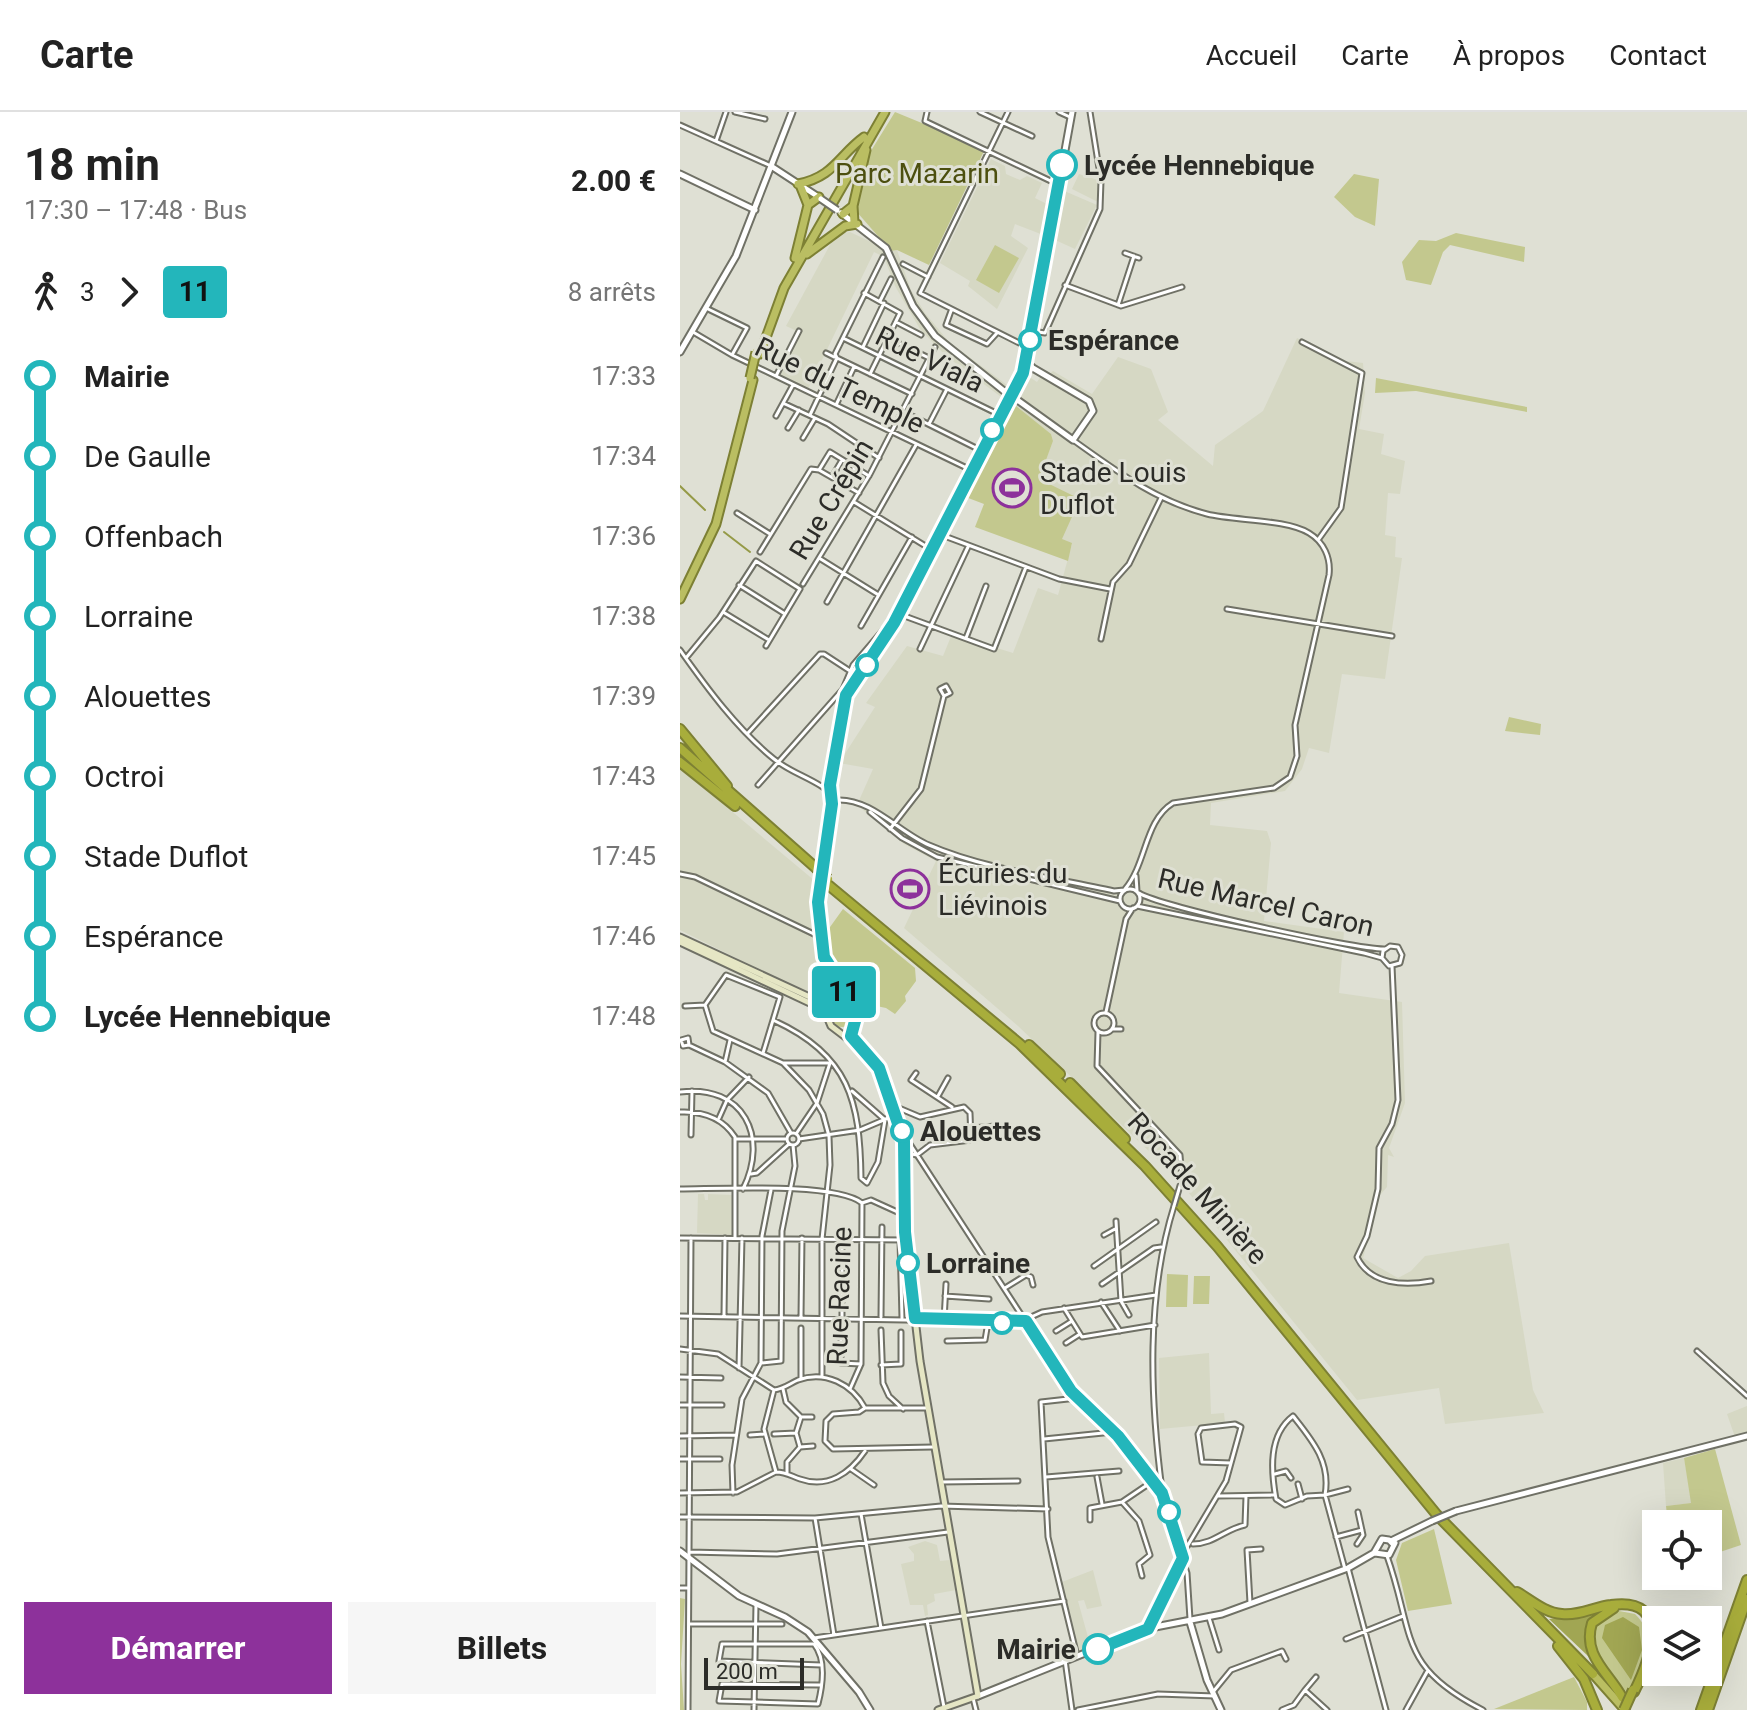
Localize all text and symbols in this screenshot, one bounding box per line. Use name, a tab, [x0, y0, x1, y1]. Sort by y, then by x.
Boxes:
text: Carte	[40, 33, 133, 77]
text: Accueil	[1206, 39, 1297, 72]
text: Carte	[1341, 39, 1409, 72]
text: À propos	[1453, 39, 1565, 72]
text: Contact	[1609, 39, 1707, 72]
text: 18 min	[24, 139, 160, 191]
place label: Lycée Hennebique	[1084, 149, 1314, 182]
marker: Lycée Hennebique	[1047, 150, 1077, 180]
park label: Parc Mazarin	[835, 157, 999, 190]
text: 2.00 €	[571, 163, 656, 198]
text: 17:30 – 17:48 · Bus	[24, 195, 247, 225]
icon: walk	[24, 270, 68, 314]
icon: forward	[107, 270, 151, 314]
text: 11	[179, 275, 211, 308]
text: 3	[80, 277, 95, 307]
text: 8 arrêts	[568, 277, 656, 307]
street label: Rue Viala	[870, 319, 989, 400]
place label: Espérance	[1048, 324, 1179, 357]
marker: Espérance	[1019, 329, 1041, 351]
street label: Rue du Temple	[750, 330, 930, 441]
text: Mairie	[84, 359, 169, 394]
text: 17:33	[591, 361, 656, 391]
unlabelled marker	[981, 419, 1003, 441]
street label: Rue Crépin	[783, 433, 880, 566]
text: De Gaulle	[84, 439, 211, 474]
text: 17:34	[591, 441, 656, 471]
place label: Stade Louis Duflot	[1040, 456, 1186, 521]
sports icon: Stade Louis Duflot	[991, 467, 1033, 509]
text: Offenbach	[84, 519, 223, 554]
text: 17:36	[591, 521, 656, 551]
text: Lorraine	[84, 599, 193, 634]
text: 17:38	[591, 601, 656, 631]
unlabelled marker	[856, 654, 878, 676]
text: Alouettes	[84, 679, 211, 714]
text: 17:39	[591, 681, 656, 711]
text: Octroi	[84, 759, 164, 794]
text: 17:43	[591, 761, 656, 791]
text: Stade Duflot	[84, 839, 248, 874]
text: 17:45	[591, 841, 656, 871]
place label: Écuries du Liévinois	[938, 857, 1068, 922]
street label: Rue Marcel Caron	[1155, 862, 1377, 943]
sports icon: Écuries du Liévinois	[889, 868, 931, 910]
text: Espérance	[84, 919, 223, 954]
text: 17:46	[591, 921, 656, 951]
line badge: 11	[808, 966, 880, 1018]
text: 11	[828, 975, 860, 1008]
text: Lycée Hennebique	[84, 999, 331, 1034]
text: 17:48	[591, 1001, 656, 1031]
street label: Rocade Minière	[1121, 1106, 1275, 1271]
place label: Alouettes	[920, 1115, 1041, 1148]
marker: Alouettes	[891, 1120, 913, 1142]
street label: Rue Racine	[821, 1226, 858, 1366]
place label: Lorraine	[926, 1247, 1030, 1280]
marker: Lorraine	[897, 1252, 919, 1274]
unlabelled marker	[991, 1312, 1013, 1334]
unlabelled marker	[1158, 1501, 1180, 1523]
map controls	[1642, 1510, 1722, 1686]
button: locate	[1642, 1510, 1722, 1590]
button: Démarrer	[24, 1602, 332, 1694]
button: Billets	[348, 1602, 656, 1694]
button: layers	[1642, 1606, 1722, 1686]
place label: Mairie	[996, 1633, 1076, 1666]
marker: Mairie	[1083, 1634, 1113, 1664]
scale bar	[704, 1654, 804, 1690]
text: 200 m	[716, 1659, 778, 1684]

